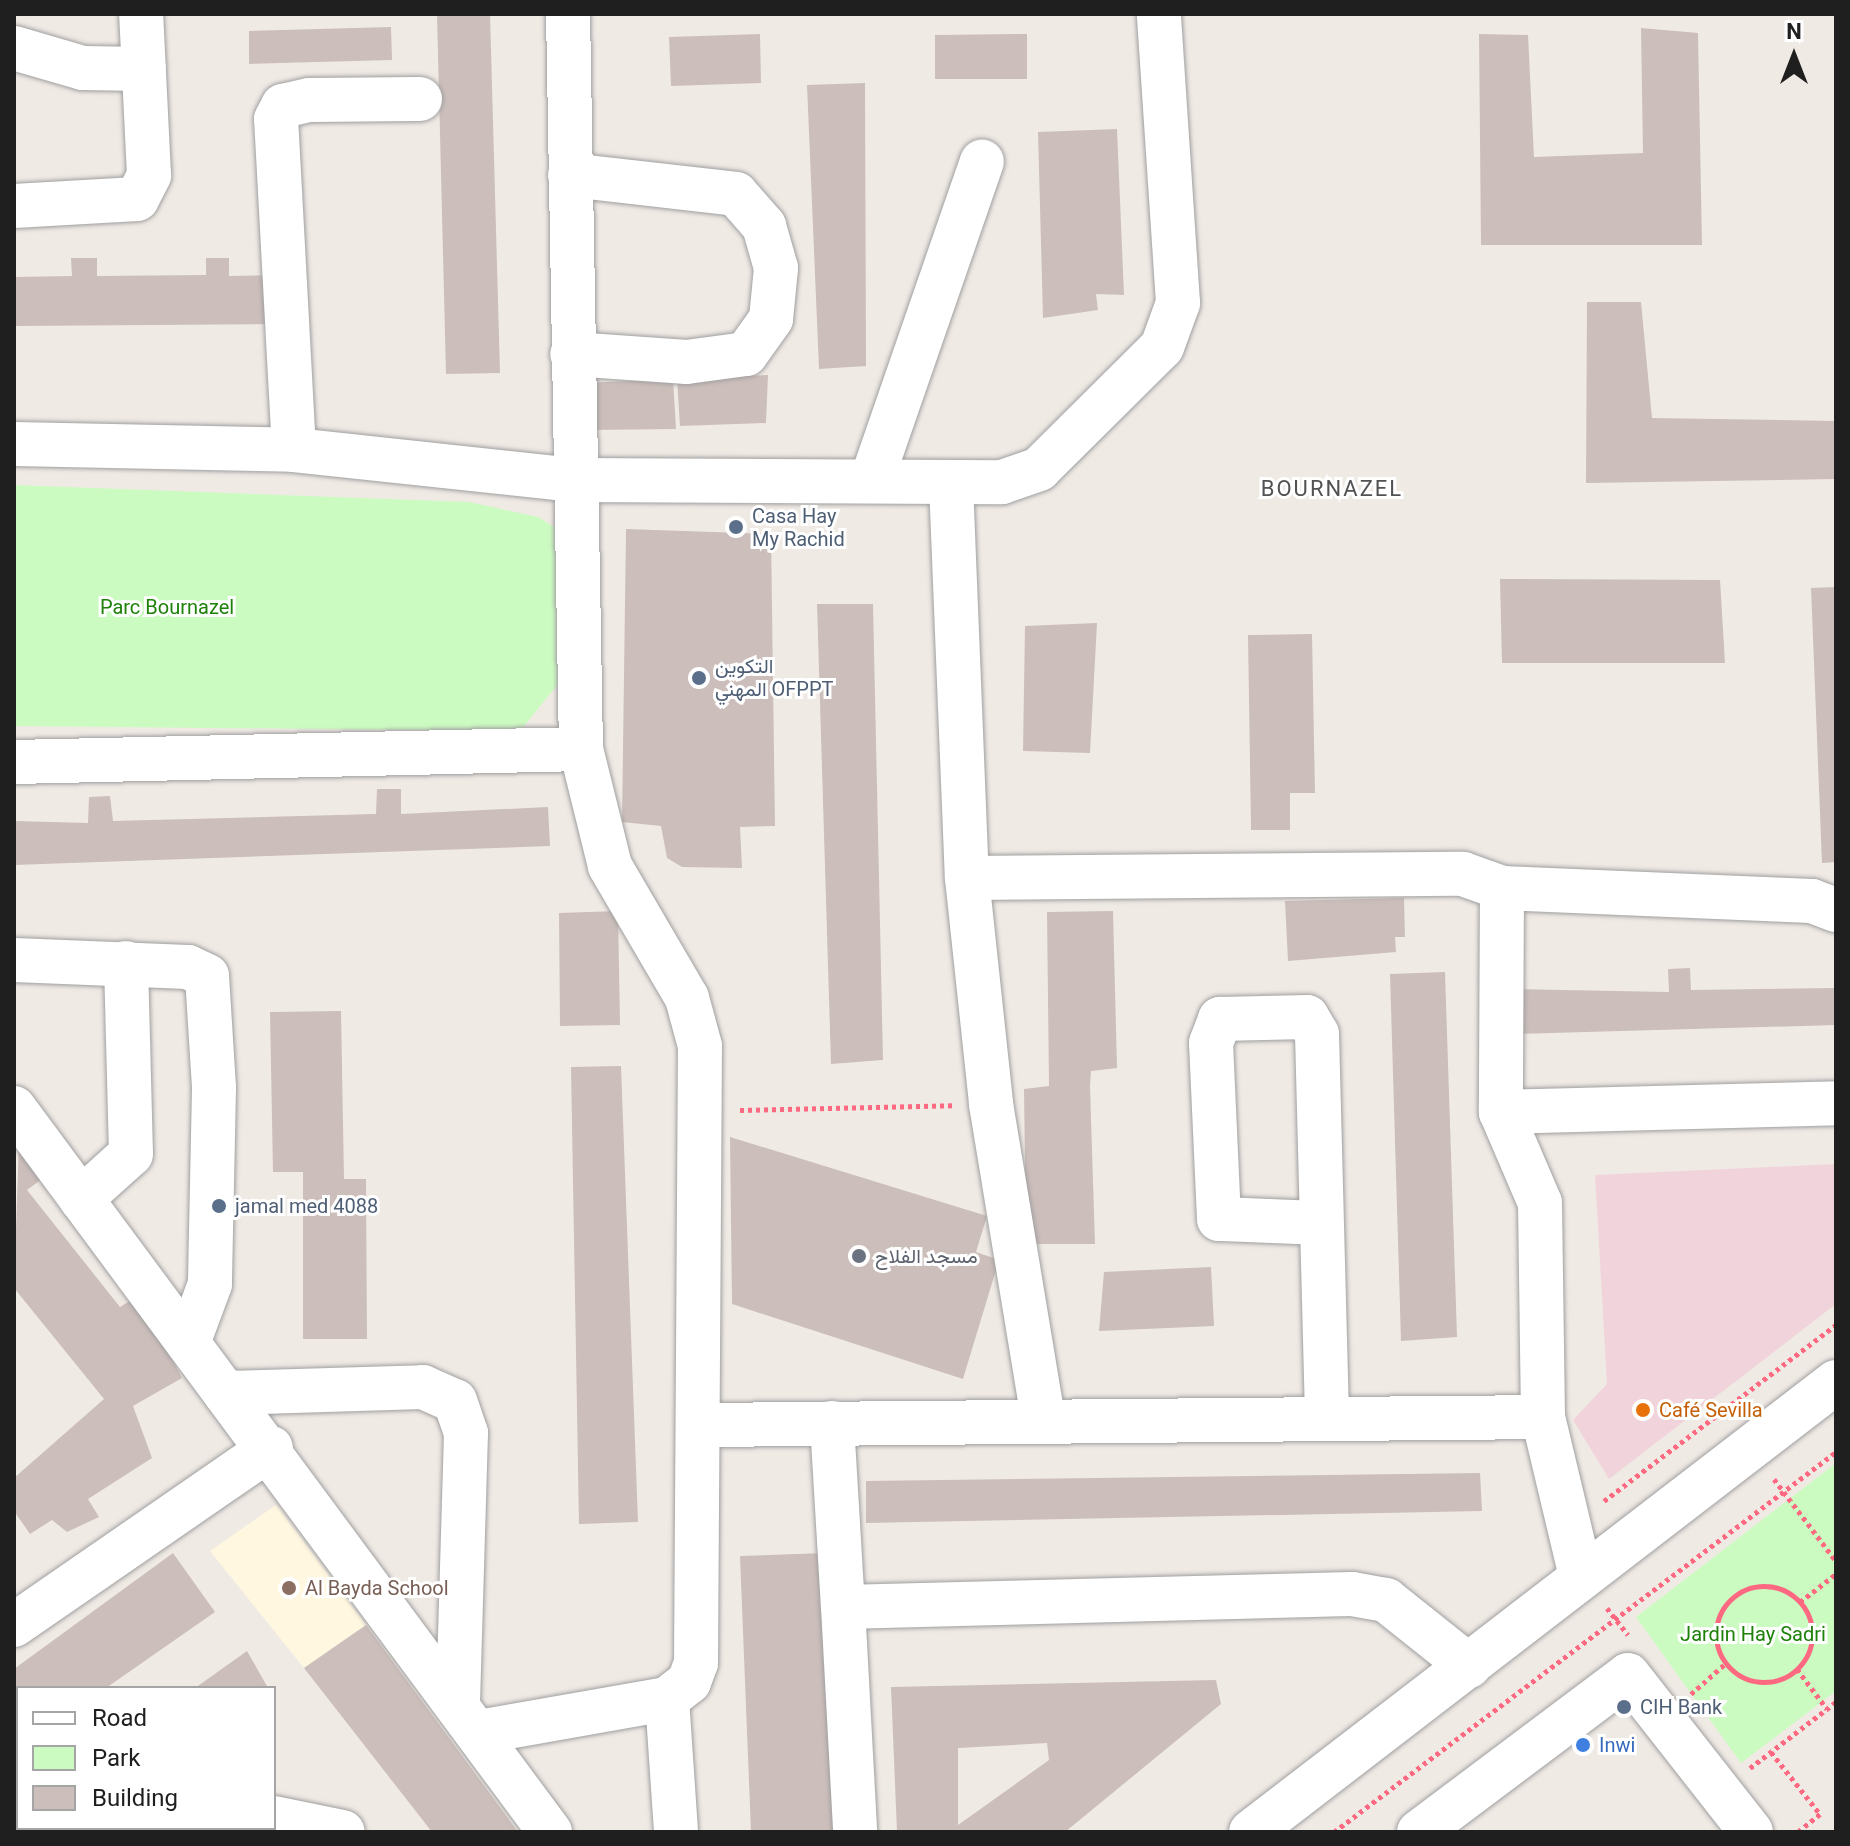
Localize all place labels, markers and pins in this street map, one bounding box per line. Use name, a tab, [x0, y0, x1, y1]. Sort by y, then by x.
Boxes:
place label: Casa Hay My Rachid	[752, 504, 845, 551]
marker: Casa Hay My Rachid	[727, 518, 745, 536]
place label: التكوين المهني OFPPT	[715, 654, 833, 701]
marker: التكوين المهني OFPPT	[690, 669, 708, 687]
place label: jamal med 4088	[235, 1194, 378, 1218]
marker: jamal med 4088	[210, 1197, 228, 1215]
place label: مسجد الفلاح	[875, 1244, 978, 1268]
marker: مسجد الفلاح	[850, 1247, 868, 1265]
place label: Café Sevilla	[1659, 1398, 1763, 1422]
marker: Café Sevilla	[1634, 1401, 1652, 1419]
place label: Al Bayda School	[305, 1576, 449, 1600]
marker: Al Bayda School	[280, 1579, 298, 1597]
place label: CIH Bank	[1640, 1695, 1722, 1719]
marker: CIH Bank	[1615, 1698, 1633, 1716]
place label: Inwi	[1599, 1733, 1635, 1757]
marker: Inwi	[1574, 1736, 1592, 1754]

